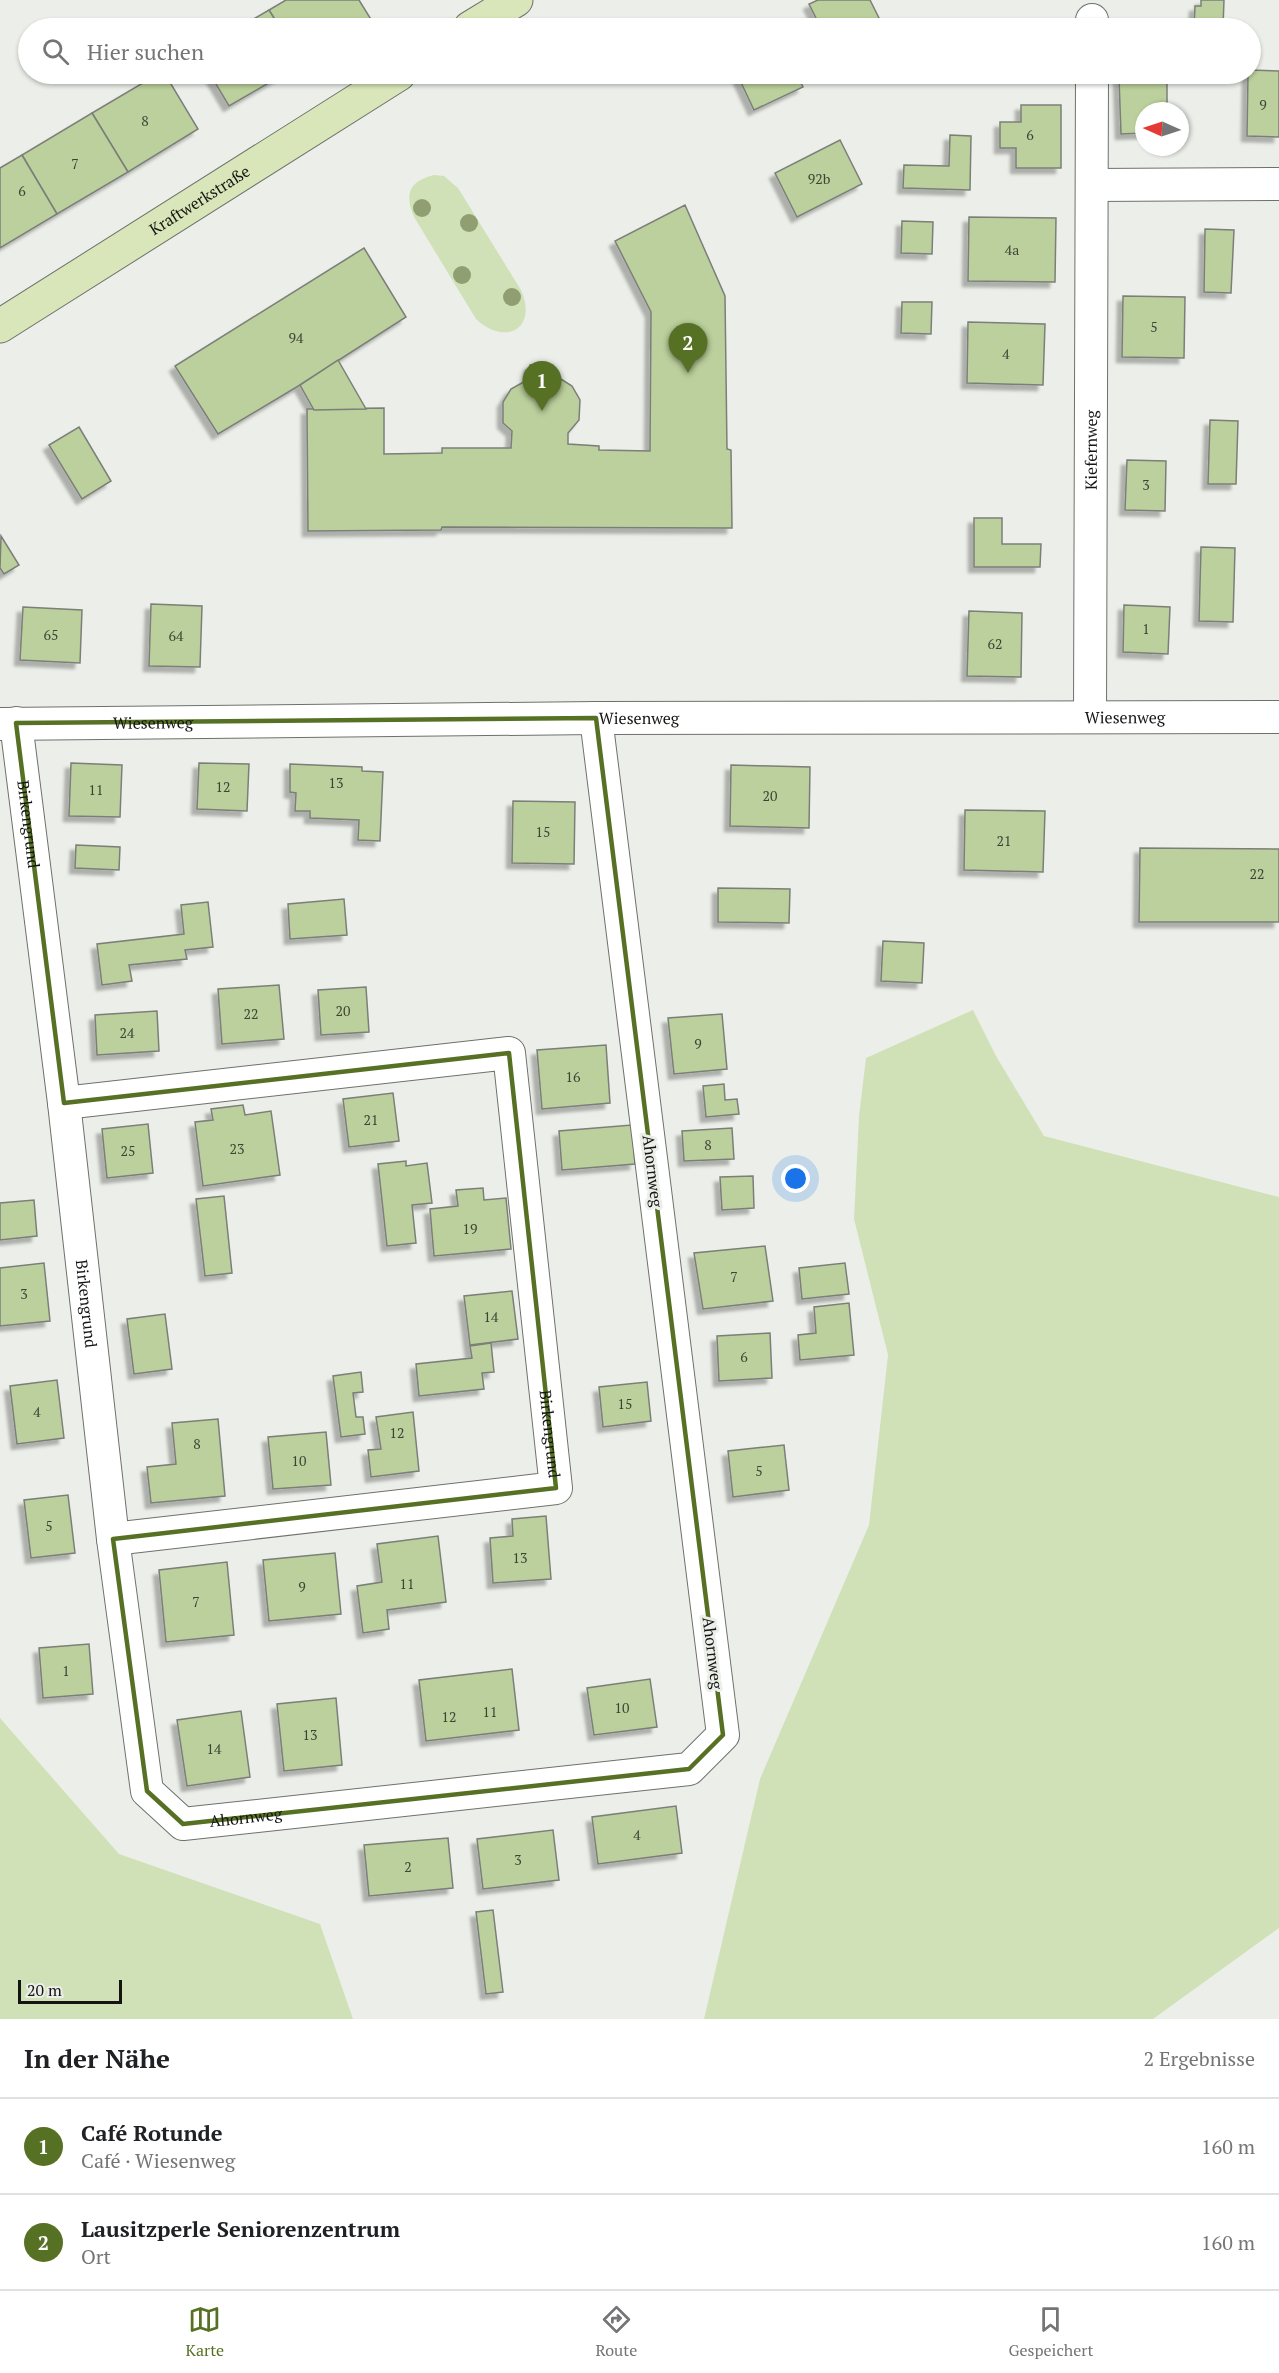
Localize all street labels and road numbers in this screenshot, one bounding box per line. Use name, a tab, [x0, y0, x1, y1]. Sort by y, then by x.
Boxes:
street label: Kraftwerkstraße	[145, 160, 254, 240]
street label: Kiefernweg	[1080, 409, 1102, 490]
street label: Wiesenweg	[1085, 706, 1166, 728]
street label: Wiesenweg	[599, 707, 680, 729]
street label: Wiesenweg	[113, 711, 194, 734]
street label: Birkengrund	[12, 779, 45, 870]
street label: Ahornweg	[638, 1134, 668, 1209]
street label: Birkengrund	[71, 1258, 102, 1349]
street label: Birkengrund	[534, 1389, 566, 1479]
street label: Ahornweg	[698, 1616, 728, 1691]
street label: Ahornweg	[208, 1802, 284, 1832]

